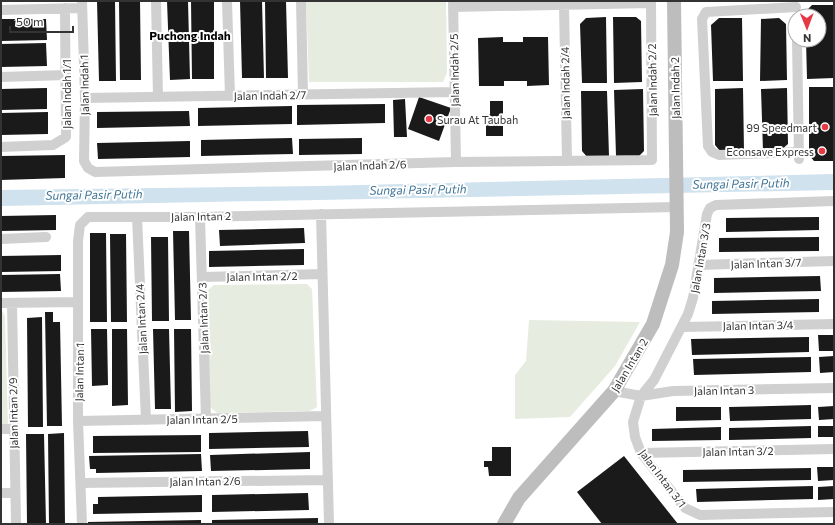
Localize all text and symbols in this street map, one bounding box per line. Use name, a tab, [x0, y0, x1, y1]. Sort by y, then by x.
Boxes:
scale bar	[10, 8, 73, 34]
north arrow	[787, 8, 827, 48]
text: 50 m	[16, 14, 44, 28]
district label: Puchong Indah	[149, 28, 231, 42]
text: N	[803, 32, 811, 45]
street label: Jalan Indah 2/5	[447, 33, 462, 107]
street label: Jalan Indah 2/2	[645, 43, 660, 117]
street label: Jalan Indah 2/4	[558, 46, 573, 119]
street label: Jalan Indah 1	[77, 55, 92, 115]
street label: Jalan Indah 2	[668, 57, 683, 119]
street label: Jalan Indah 1/1	[60, 59, 74, 129]
street label: Jalan Indah 2/7	[234, 88, 307, 103]
place label: Surau At Taubah	[437, 113, 518, 126]
marker: Surau At Taubah	[424, 114, 434, 124]
place label: 99 Speedmart	[746, 121, 817, 134]
marker: 99 Speedmart	[820, 122, 830, 132]
place label: Econsave Express	[726, 145, 814, 158]
marker: Econsave Express	[817, 146, 827, 156]
street label: Jalan Indah 2/6	[333, 157, 407, 174]
water label: Sungai Pasir Putih	[692, 175, 790, 191]
water label: Sungai Pasir Putih	[369, 181, 467, 197]
water label: Sungai Pasir Putih	[45, 186, 143, 202]
street label: Jalan Intan 2	[171, 209, 231, 224]
street label: Jalan Intan 3/3	[687, 222, 714, 294]
street label: Jalan Intan 3/7	[730, 255, 802, 272]
street label: Jalan Intan 2/2	[226, 269, 298, 284]
street label: Jalan Intan 2/3	[195, 282, 212, 354]
street label: Jalan Intan 2/4	[133, 283, 150, 355]
street label: Jalan Intan 3/4	[723, 318, 794, 333]
street label: Jalan Intan 2	[608, 336, 651, 395]
street label: Jalan Intan 1	[72, 343, 87, 401]
street label: Jalan Intan 2/9	[6, 377, 21, 449]
street label: Jalan Intan 3	[694, 383, 754, 398]
street label: Jalan Intan 2/5	[166, 412, 238, 427]
street label: Jalan Intan 3/2	[702, 444, 774, 459]
street label: Jalan Intan 3/1	[636, 446, 689, 510]
street label: Jalan Intan 2/6	[169, 474, 241, 489]

